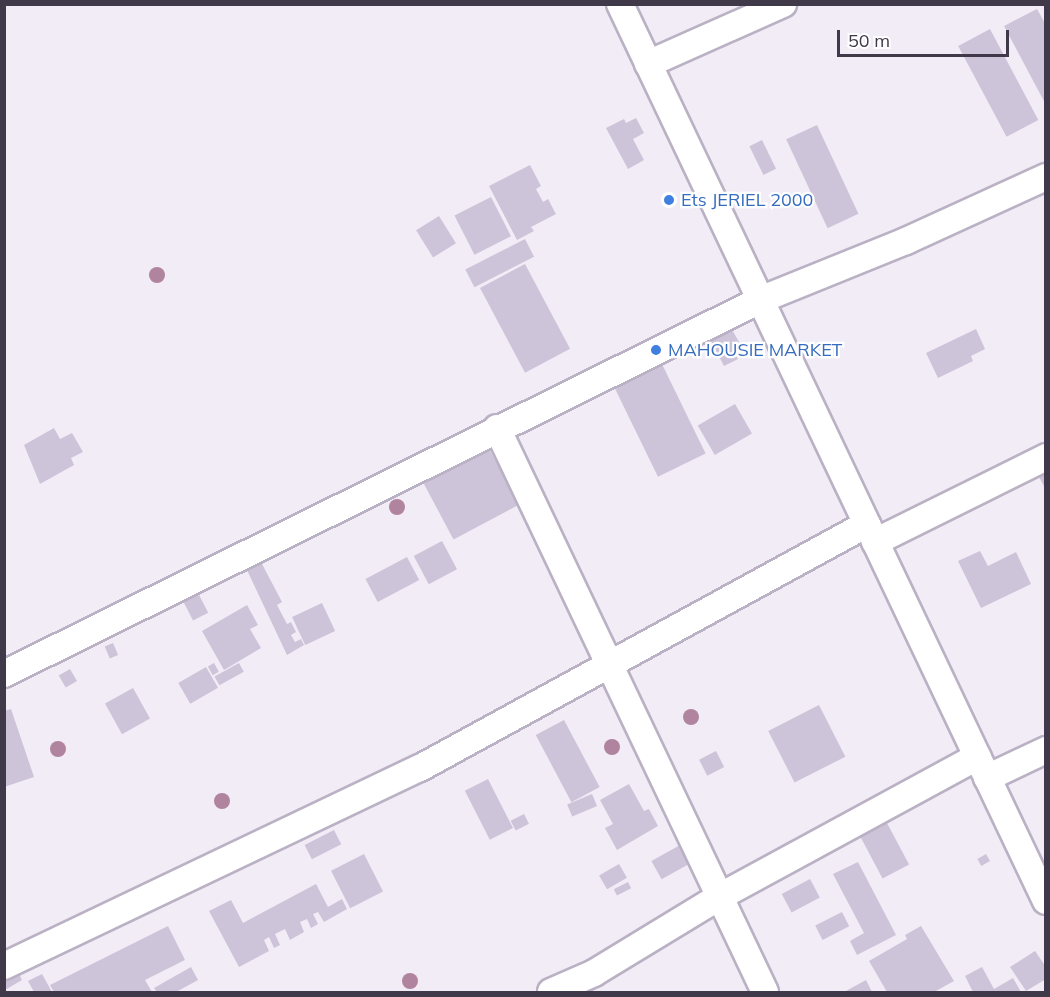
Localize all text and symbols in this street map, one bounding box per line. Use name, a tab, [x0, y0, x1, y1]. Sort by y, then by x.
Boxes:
scale bar	[840, 18, 1012, 56]
text: 50 m	[848, 29, 890, 52]
place label: Ets JERIEL 2000	[681, 189, 813, 211]
marker: Ets JERIEL 2000	[662, 193, 676, 207]
place label: MAHOUSIE MARKET	[668, 339, 842, 361]
marker: MAHOUSIE MARKET	[649, 343, 663, 357]

